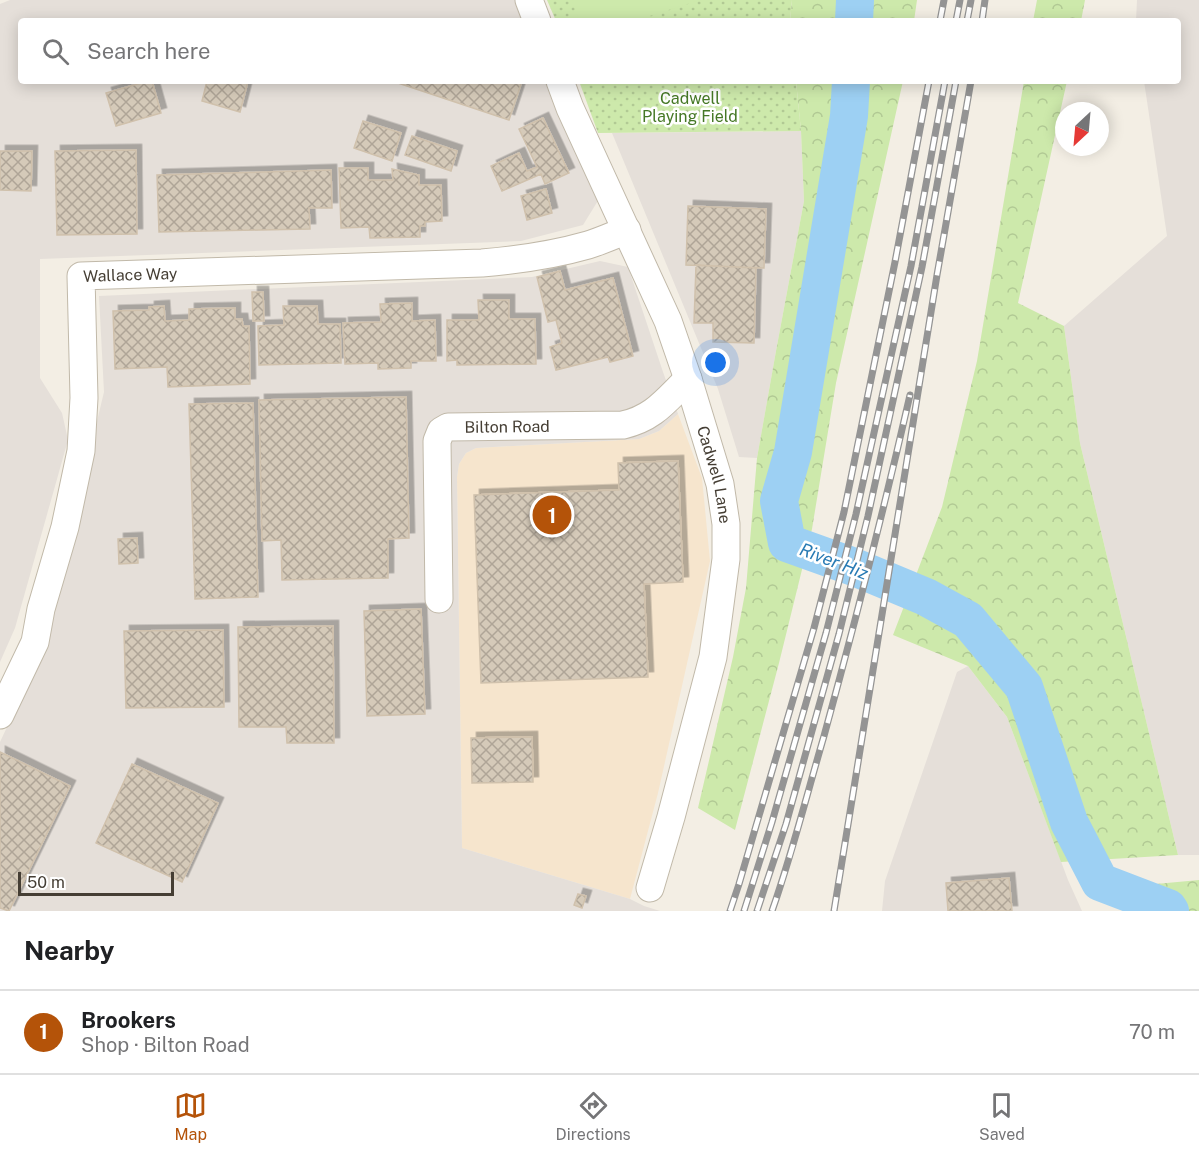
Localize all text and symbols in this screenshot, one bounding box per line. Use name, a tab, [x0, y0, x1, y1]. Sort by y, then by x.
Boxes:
search box	[18, 18, 1181, 84]
icon: search	[39, 35, 72, 68]
text: Search here	[87, 38, 211, 64]
park label: Cadwell Playing Field	[642, 89, 738, 126]
north arrow	[1055, 102, 1109, 156]
street label: Wallace Way	[83, 263, 178, 285]
your location	[701, 348, 730, 377]
street label: Bilton Road	[464, 416, 550, 436]
street label: Cadwell Lane	[693, 423, 735, 525]
pin: 1	[532, 492, 572, 538]
water label: River Hiz	[797, 538, 872, 584]
scale bar	[18, 869, 174, 896]
text: 50 m	[27, 873, 65, 892]
text: Nearby	[24, 935, 114, 966]
text: Brookers	[81, 1007, 176, 1033]
text: 1	[39, 1020, 48, 1044]
text: 70 m	[1129, 1020, 1175, 1044]
text: Shop · Bilton Road	[81, 1033, 250, 1057]
tab: Map	[174, 1089, 207, 1144]
tab: Directions	[556, 1089, 631, 1144]
tab: Saved	[979, 1089, 1025, 1144]

